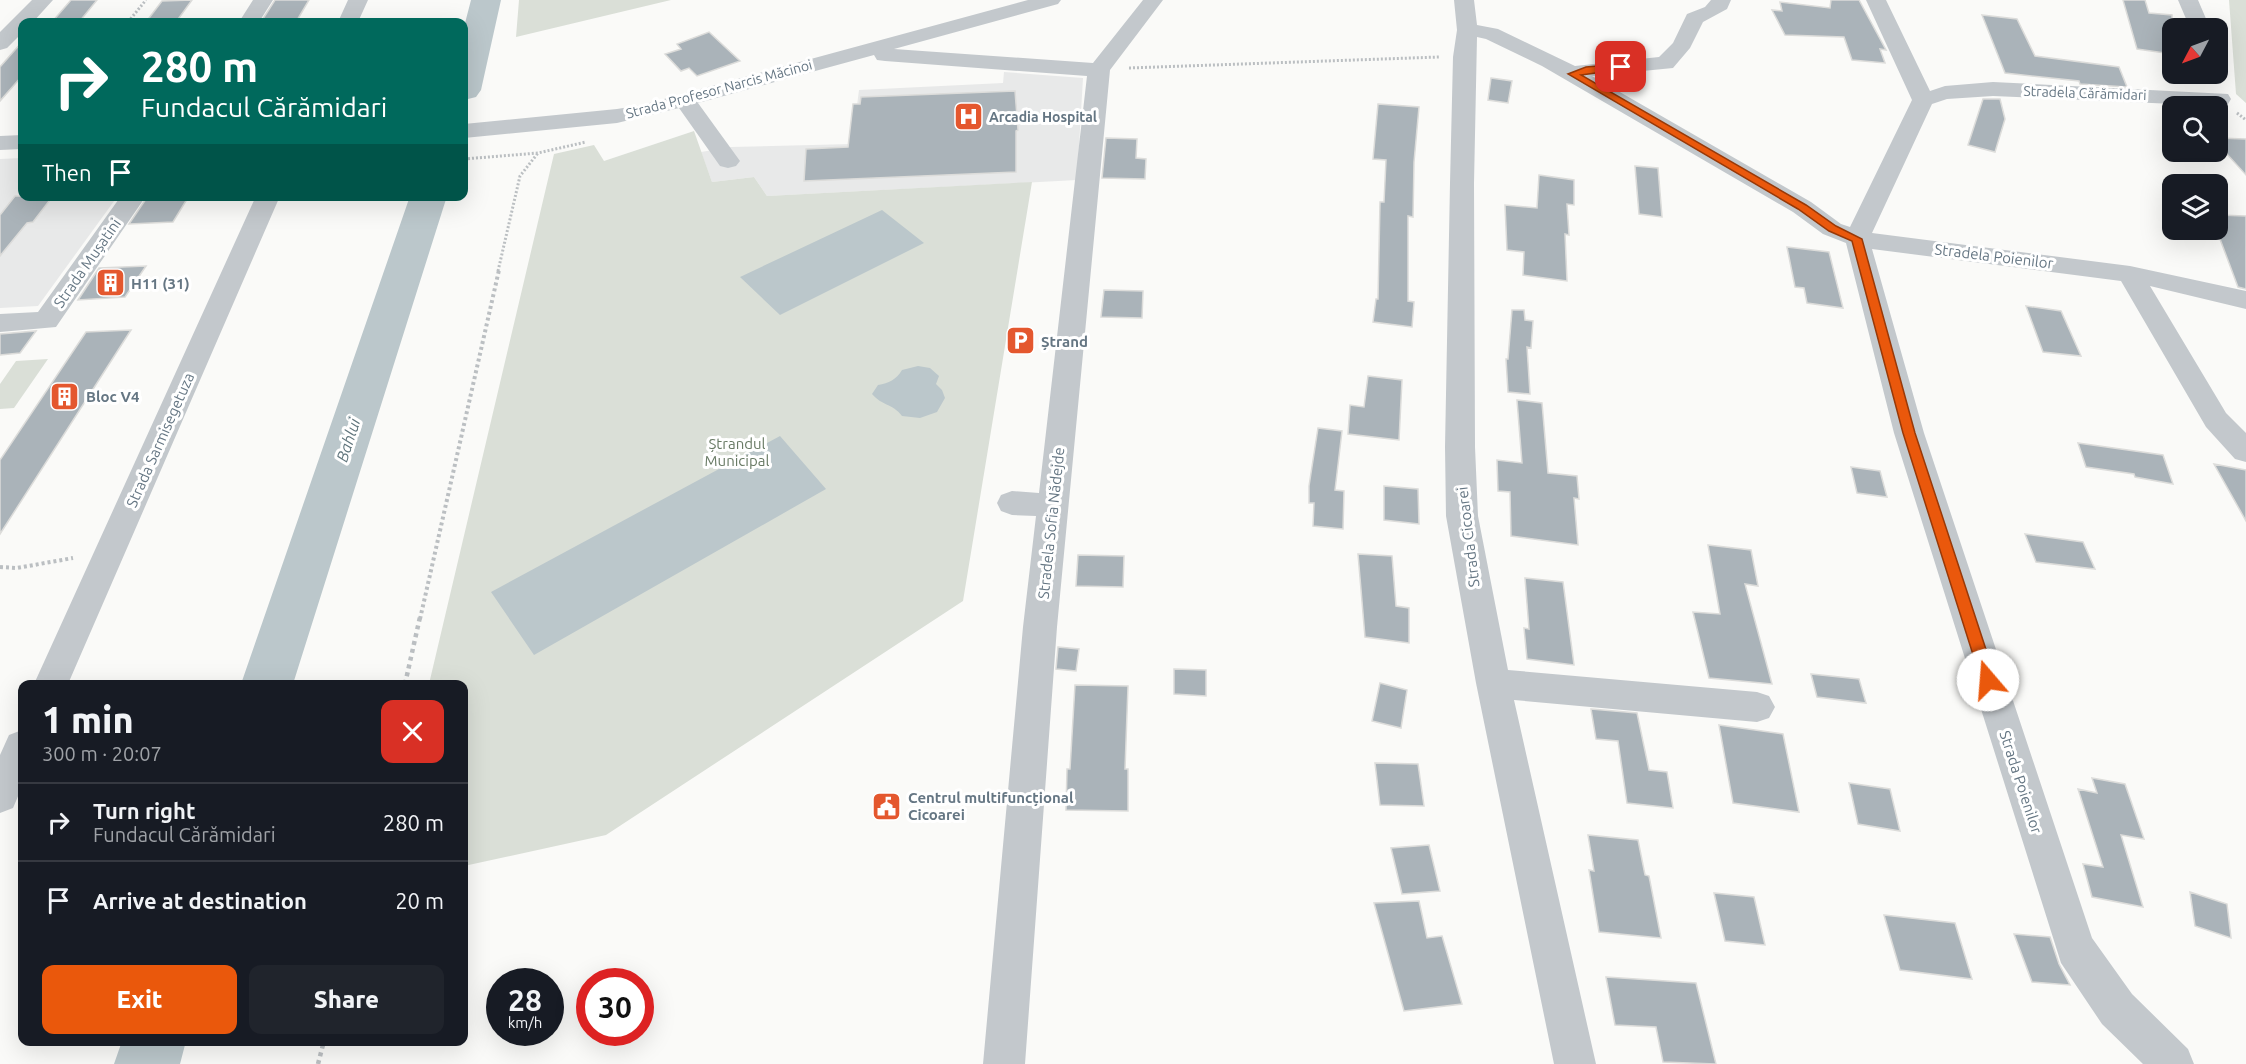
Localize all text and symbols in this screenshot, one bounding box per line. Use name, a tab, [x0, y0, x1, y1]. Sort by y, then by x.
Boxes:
north arrow	[2162, 18, 2228, 84]
map controls	[2162, 18, 2228, 240]
pin	[1595, 41, 1646, 92]
icon: right	[42, 42, 120, 120]
text: 280 m	[141, 43, 258, 90]
icon: arrive	[1604, 50, 1637, 83]
street label: Strada Profesor Narcis Măcinoi	[624, 56, 814, 122]
street label: Stradela Cărămidari	[2023, 83, 2147, 103]
text: Fundacul Cărămidari	[141, 92, 387, 122]
button: search	[2162, 96, 2228, 162]
hospital icon: Arcadia Hospital	[952, 101, 984, 133]
place label: Arcadia Hospital	[989, 109, 1097, 125]
icon: arrive	[104, 156, 137, 189]
text: Then	[42, 160, 92, 185]
button: layers	[2162, 174, 2228, 240]
street label: Strada Mușatini	[50, 215, 124, 311]
street label: Stradela Poienilor	[1934, 240, 2055, 272]
building icon: H11 (31)	[94, 267, 126, 299]
place label: H11 (31)	[131, 275, 190, 292]
parking icon: Ștrand	[1004, 325, 1036, 357]
place label: Ștrand	[1041, 333, 1088, 350]
street label: Strada Sarmisegetuza	[123, 370, 197, 510]
building icon: Bloc V4	[49, 380, 81, 412]
place label: Bloc V4	[86, 388, 139, 405]
water label: Bahlui	[333, 415, 364, 464]
park label: Ștrandul Municipal	[705, 435, 769, 469]
street label: Stradela Sofia Nădejde	[1035, 446, 1067, 600]
street label: Strada Cicoarei	[1453, 486, 1483, 588]
position arrow	[1956, 648, 2020, 712]
text: 1 min	[42, 699, 134, 740]
button: close	[381, 700, 444, 763]
street label: Strada Poienilor	[1996, 728, 2046, 836]
text: 300 m · 20:07	[42, 742, 162, 765]
place label: Centrul multifuncțional Cicoarei	[908, 789, 1074, 823]
public building icon: Centrul multifuncțional Cicoarei	[871, 790, 903, 822]
text: Turn right	[93, 798, 195, 823]
icon: right	[42, 806, 75, 839]
text: 280 m	[383, 810, 444, 835]
text: Fundacul Cărămidari	[93, 823, 276, 846]
icon: arrive	[42, 884, 75, 917]
text: Arrive at destination	[93, 888, 307, 913]
text: 20 m	[395, 888, 444, 913]
button: Exit	[42, 965, 237, 1034]
button: Share	[249, 965, 444, 1034]
speed limit sign: 30	[576, 968, 654, 1046]
text: 28	[508, 983, 542, 1017]
text: km/h	[508, 1014, 542, 1031]

